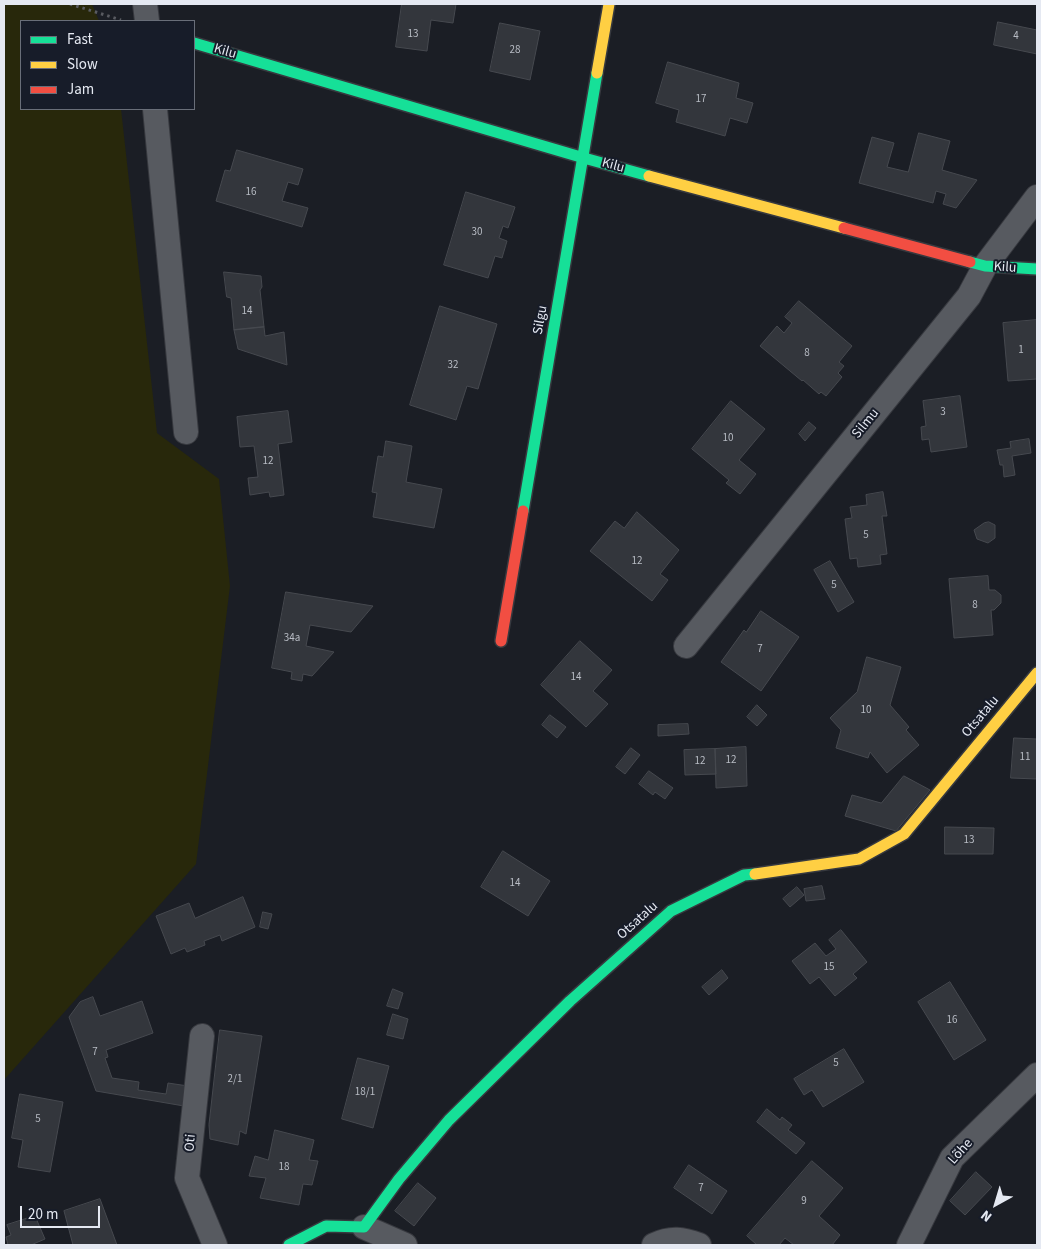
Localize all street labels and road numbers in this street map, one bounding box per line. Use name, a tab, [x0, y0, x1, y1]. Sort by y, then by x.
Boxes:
street label: Kilu	[212, 41, 238, 63]
street label: Kilu	[600, 155, 626, 177]
street label: Kilu	[993, 259, 1017, 277]
street label: Silgu	[530, 304, 552, 336]
street label: Silmu	[849, 406, 883, 442]
street label: Otsatalu	[959, 693, 1003, 741]
street label: Otsatalu	[614, 898, 662, 944]
street label: Oti	[182, 1133, 200, 1153]
street label: Lõhe	[945, 1136, 977, 1168]

